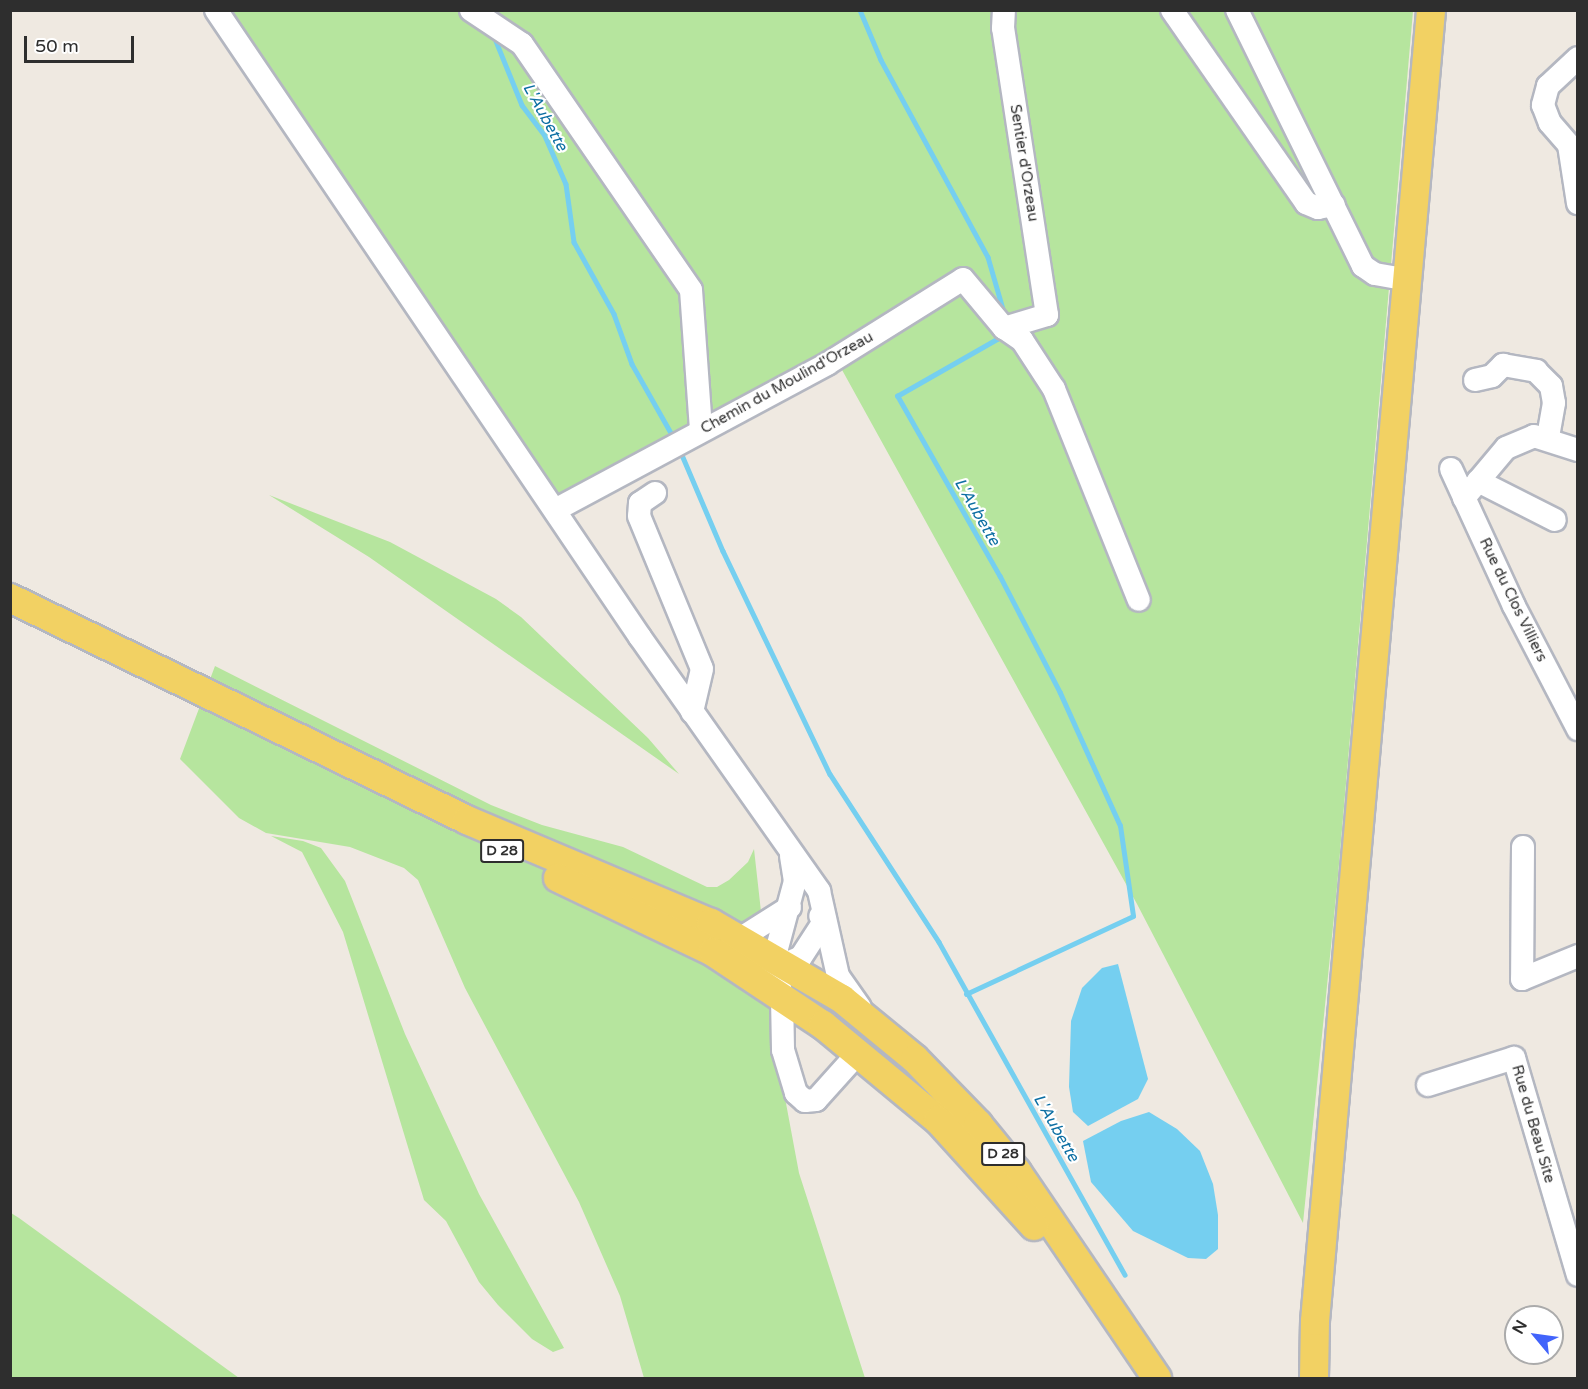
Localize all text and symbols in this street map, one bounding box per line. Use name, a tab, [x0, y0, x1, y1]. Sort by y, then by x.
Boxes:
scale bar	[27, 24, 136, 62]
text: 50 m	[35, 35, 79, 57]
water label: L'Aubette	[519, 80, 571, 154]
street label: Sentier d'Orzeau	[1006, 103, 1042, 223]
street label: Chemin du Moulind'Orzeau	[698, 328, 876, 438]
water label: L'Aubette	[950, 475, 1004, 549]
street label: Rue du Clos Villiers	[1475, 535, 1551, 665]
road number: D 28	[480, 840, 524, 862]
street label: Rue du Beau Site	[1508, 1063, 1558, 1185]
water label: L'Aubette	[1029, 1091, 1083, 1165]
road number: D 28	[980, 1143, 1026, 1165]
north arrow	[1504, 1305, 1564, 1365]
text: N	[1508, 1317, 1532, 1338]

